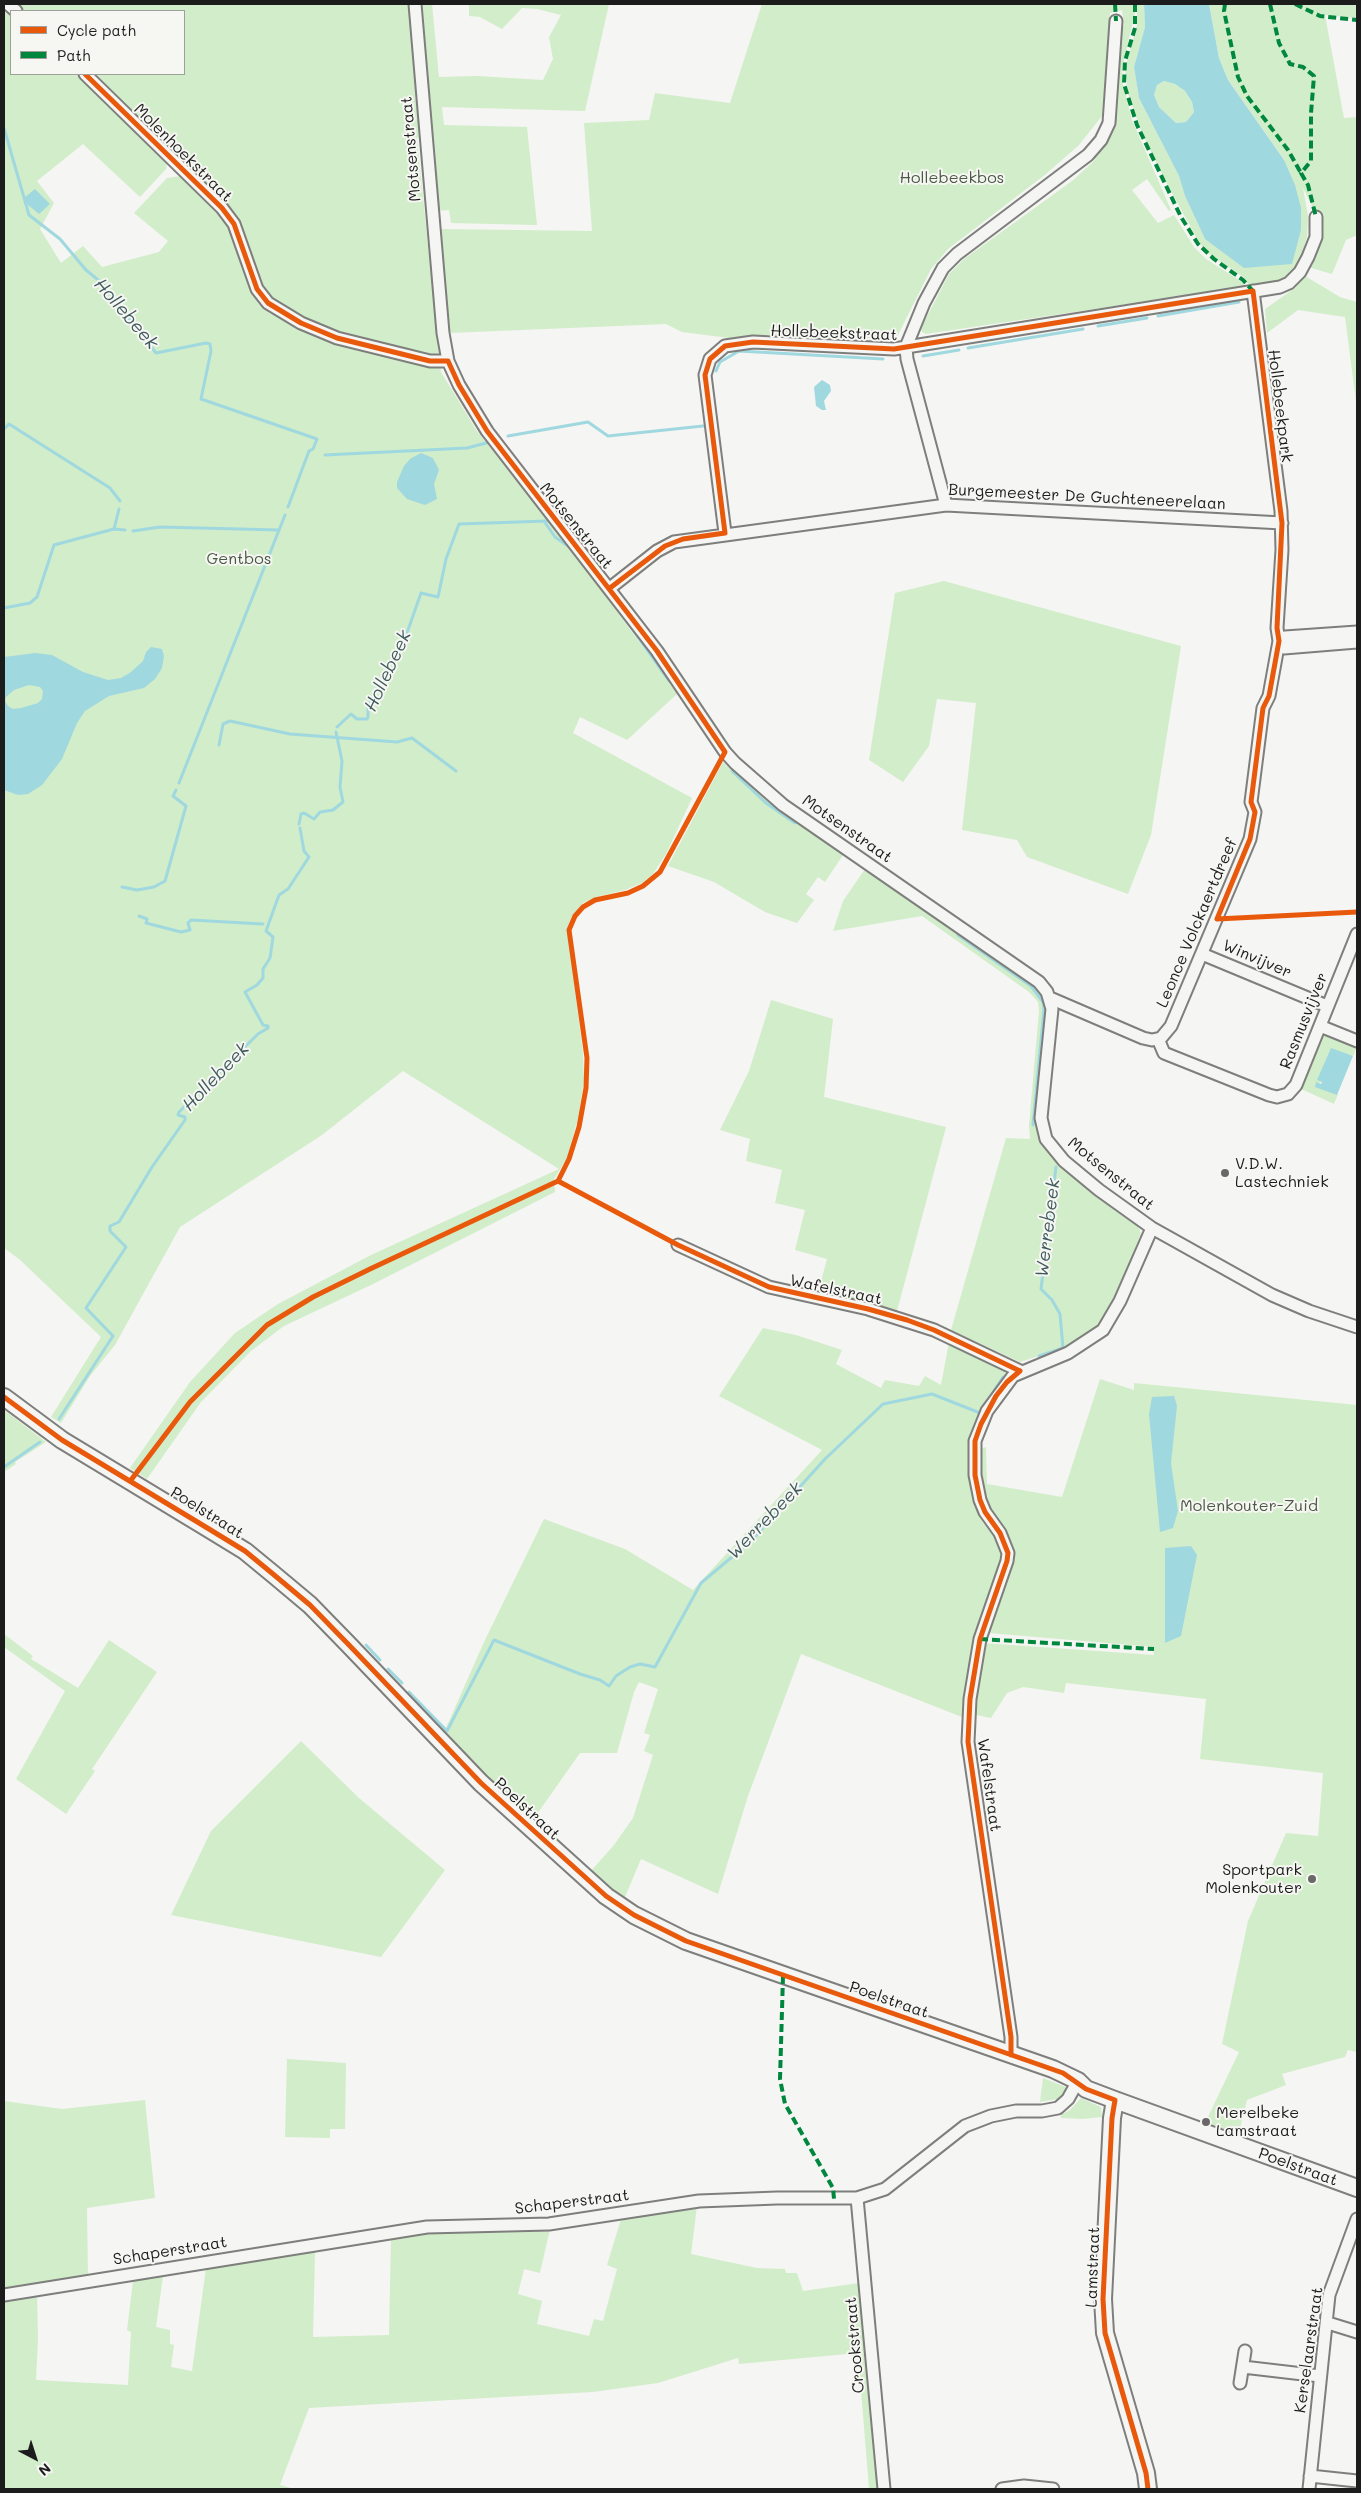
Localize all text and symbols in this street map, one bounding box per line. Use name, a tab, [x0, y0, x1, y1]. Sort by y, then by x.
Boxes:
legend	[10, 10, 185, 75]
text: Cycle path	[57, 20, 136, 40]
text: Path	[57, 45, 91, 65]
street label: Motsenstraat	[397, 96, 425, 202]
street label: Molenhoekstraat	[130, 100, 236, 206]
park label: Hollebeekbos	[900, 168, 1004, 188]
water label: Hollebeek	[89, 274, 163, 354]
street label: Hollebeekstraat	[770, 321, 898, 345]
street label: Hollebeekpark	[1264, 348, 1296, 464]
street label: Motsenstraat	[535, 479, 617, 573]
street label: Burgemeester De Guchteneerelaan	[948, 480, 1226, 514]
park label: Gentbos	[206, 549, 272, 569]
water label: Hollebeek	[360, 627, 416, 715]
street label: Motsenstraat	[798, 791, 896, 867]
street label: Leonce Volckaertdreef	[1153, 836, 1241, 1010]
street label: Winvijver	[1220, 936, 1294, 982]
street label: Rasmusvijver	[1276, 970, 1332, 1072]
water label: Hollebeek	[178, 1038, 254, 1116]
street label: Motsenstraat	[1064, 1133, 1158, 1215]
place label: V.D.W. Lastechniek	[1235, 1154, 1329, 1192]
marker: V.D.W. Lastechniek	[1219, 1167, 1231, 1179]
water label: Werrebeek	[1031, 1177, 1065, 1279]
street label: Wafelstraat	[788, 1271, 884, 1309]
water label: Werrebeek	[723, 1478, 807, 1564]
street label: Poelstraat	[167, 1483, 247, 1543]
park label: Molenkouter-Zuid	[1180, 1496, 1318, 1516]
street label: Wafelstraat	[973, 1737, 1005, 1833]
street label: Poelstraat	[490, 1774, 564, 1844]
place label: Sportpark Molenkouter	[1205, 1860, 1302, 1898]
marker: Sportpark Molenkouter	[1306, 1873, 1318, 1885]
street label: Poelstraat	[847, 1977, 931, 2023]
place label: Merelbeke Lamstraat	[1216, 2103, 1299, 2141]
marker: Merelbeke Lamstraat	[1200, 2116, 1212, 2128]
street label: Poelstraat	[1256, 2144, 1340, 2190]
street label: Schaperstraat	[514, 2185, 630, 2219]
street label: Lamstraat	[1082, 2226, 1104, 2308]
street label: Schaperstraat	[112, 2233, 228, 2269]
street label: Kerselaarstraat	[1291, 2286, 1327, 2414]
street label: Crookstraat	[841, 2296, 869, 2394]
north arrow	[10, 2433, 60, 2483]
text: N	[35, 2459, 55, 2481]

